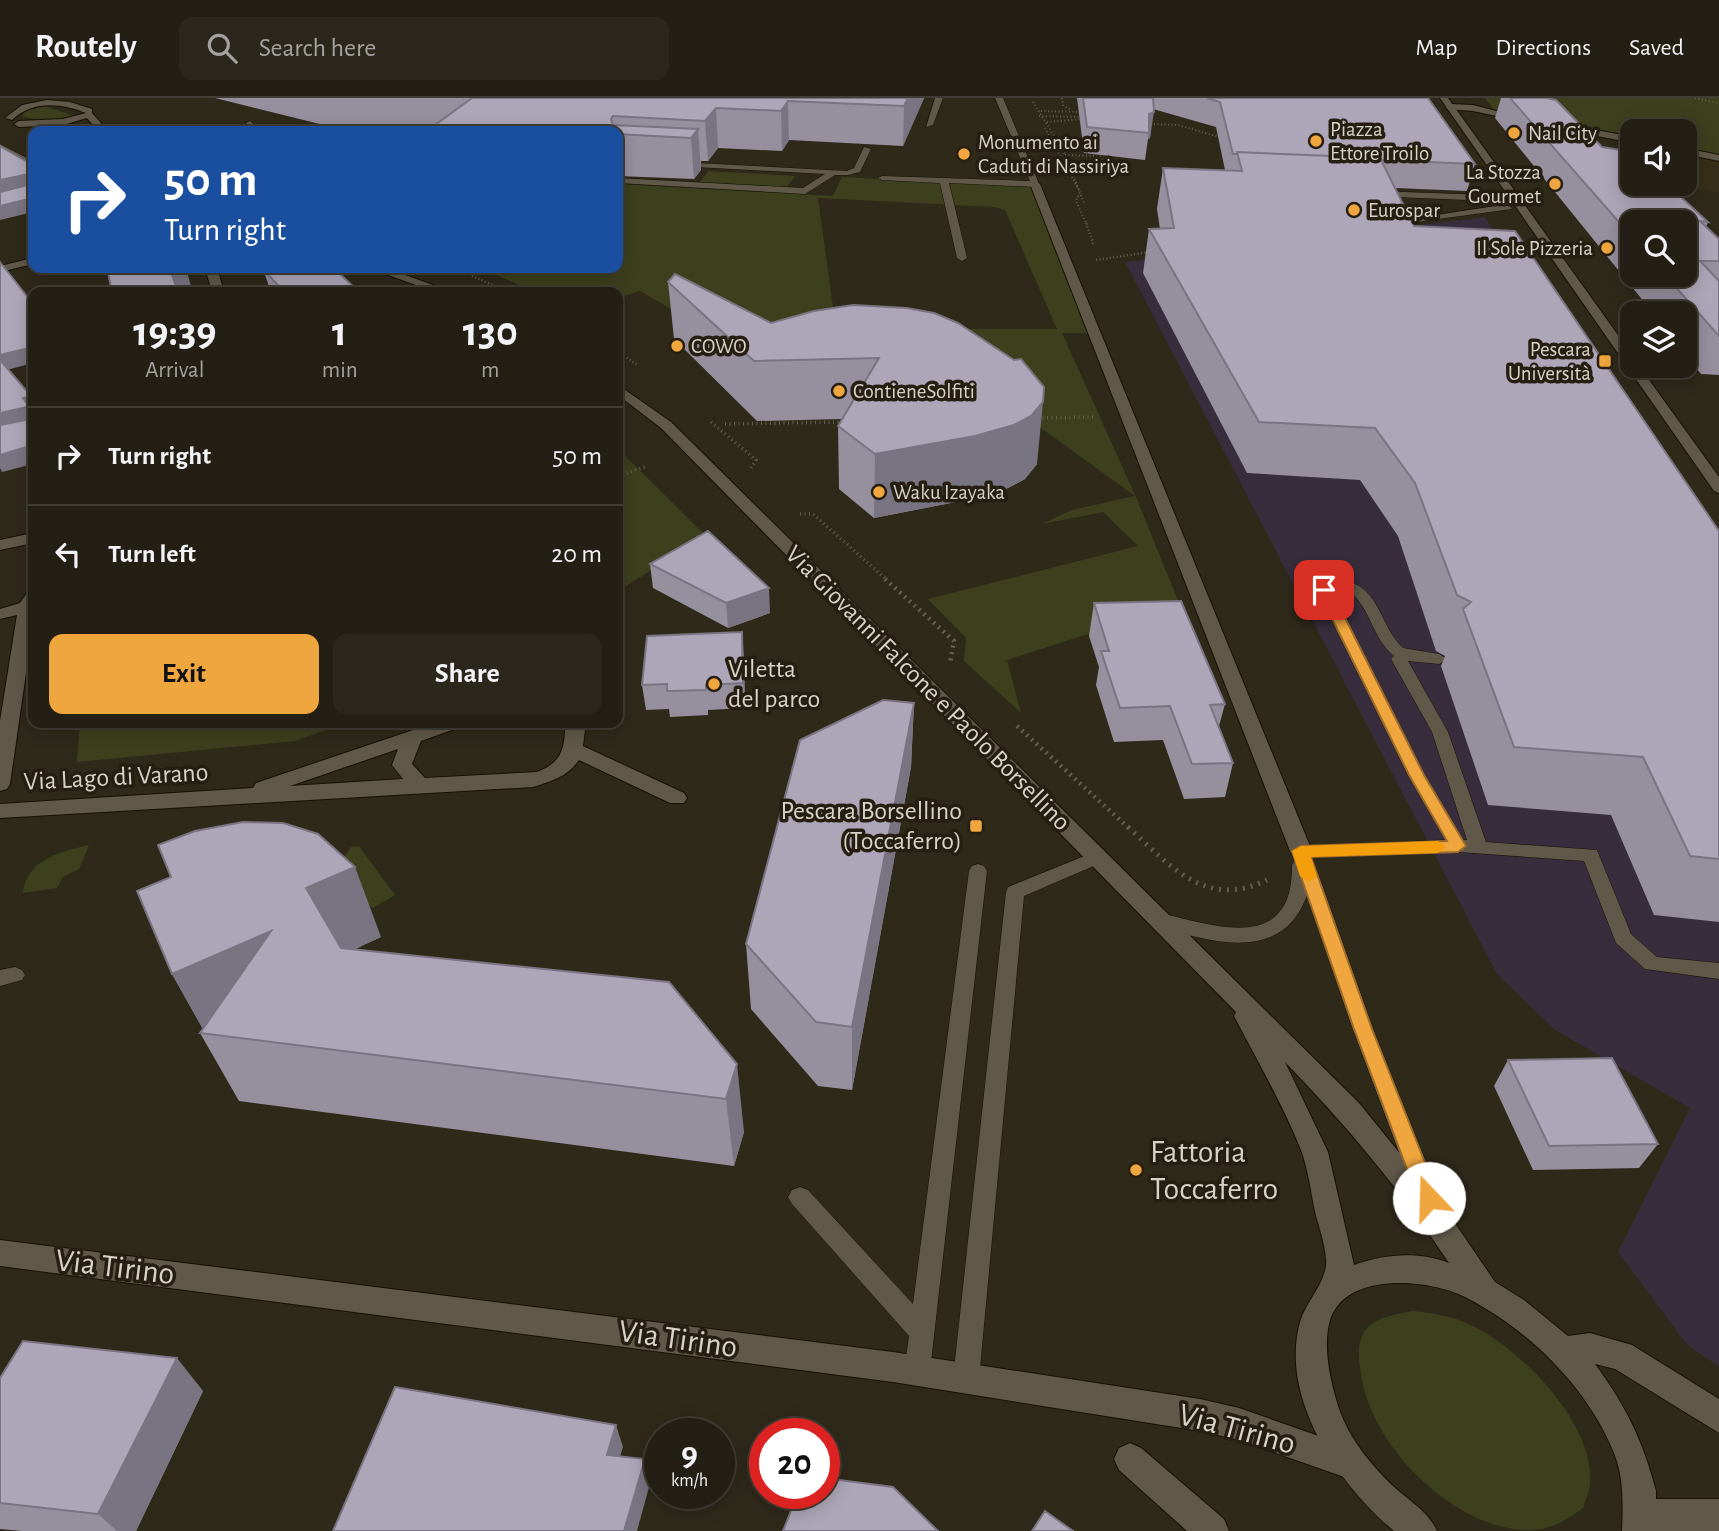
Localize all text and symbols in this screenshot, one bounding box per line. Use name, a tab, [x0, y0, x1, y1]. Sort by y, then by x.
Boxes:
search box	[179, 17, 669, 80]
icon: search	[203, 29, 241, 67]
text: Routely	[35, 31, 137, 64]
text: Search here	[259, 35, 376, 61]
text: Map	[1415, 36, 1457, 60]
text: Directions	[1495, 36, 1591, 60]
text: Saved	[1629, 36, 1684, 60]
place label: Piazza Ettore Troilo	[1330, 119, 1429, 164]
map controls	[1620, 119, 1697, 378]
button: sound	[1620, 119, 1697, 196]
place label: Nail City	[1528, 123, 1597, 144]
marker: Nail City	[1506, 125, 1522, 141]
place label: Monumento ai Caduti di Nassiriya	[978, 132, 1130, 177]
marker: Piazza Ettore Troilo	[1308, 133, 1324, 149]
marker: Monumento ai Caduti di Nassiriya	[956, 146, 972, 162]
icon: right	[49, 154, 140, 245]
text: 50 m	[164, 156, 258, 205]
place label: La Stozza Gourmet	[1466, 162, 1541, 207]
marker: La Stozza Gourmet	[1547, 176, 1563, 192]
place label: Eurospar	[1368, 200, 1440, 221]
marker: Eurospar	[1346, 202, 1362, 218]
button: search	[1620, 210, 1697, 287]
text: Turn right	[164, 214, 286, 246]
place label: Il Sole Pizzeria	[1476, 238, 1593, 259]
marker: Il Sole Pizzeria	[1599, 240, 1615, 256]
button: layers	[1620, 301, 1697, 378]
text: 19:39	[133, 311, 217, 353]
text: 1	[332, 311, 347, 353]
text: 130	[463, 311, 518, 353]
place label: COWO	[691, 336, 747, 357]
marker: COWO	[669, 338, 685, 354]
place label: Pescara Università	[1508, 339, 1591, 384]
marker: Pescara Università	[1597, 353, 1613, 369]
text: Arrival	[145, 359, 204, 382]
text: min	[322, 359, 358, 382]
text: m	[481, 359, 499, 382]
place label: ContieneSolfiti	[853, 381, 975, 402]
marker: ContieneSolfiti	[831, 383, 847, 399]
icon: right	[49, 437, 87, 475]
text: Turn right	[108, 443, 211, 469]
text: 50 m	[552, 443, 602, 469]
place label: Waku Izayaka	[893, 482, 1005, 503]
marker: Waku Izayaka	[871, 484, 887, 500]
icon: left	[49, 535, 87, 573]
text: Turn left	[108, 541, 196, 567]
text: 20 m	[551, 541, 602, 567]
street label: Via Giovanni Falcone e Paolo Borsellino	[781, 541, 1075, 835]
pin	[1294, 560, 1354, 620]
icon: arrive	[1305, 571, 1343, 609]
button: Exit	[49, 634, 319, 714]
button: Share	[333, 634, 602, 714]
place label: Viletta del parco	[728, 656, 820, 712]
marker: Viletta del parco	[706, 676, 722, 692]
street label: Via Lago di Varano	[23, 759, 209, 795]
place label: Pescara Borsellino (Toccaferro)	[780, 798, 962, 854]
marker: Pescara Borsellino (Toccaferro)	[968, 818, 984, 834]
place label: Fattoria Toccaferro	[1150, 1136, 1278, 1205]
position arrow	[1392, 1161, 1466, 1235]
marker: Fattoria Toccaferro	[1128, 1162, 1144, 1178]
street label: Via Tirino	[54, 1244, 176, 1290]
street label: Via Tirino	[617, 1315, 739, 1363]
street label: Via Tirino	[1175, 1398, 1299, 1460]
speed limit sign: 20	[749, 1418, 840, 1509]
text: 9	[681, 1437, 698, 1472]
text: km/h	[671, 1472, 708, 1490]

